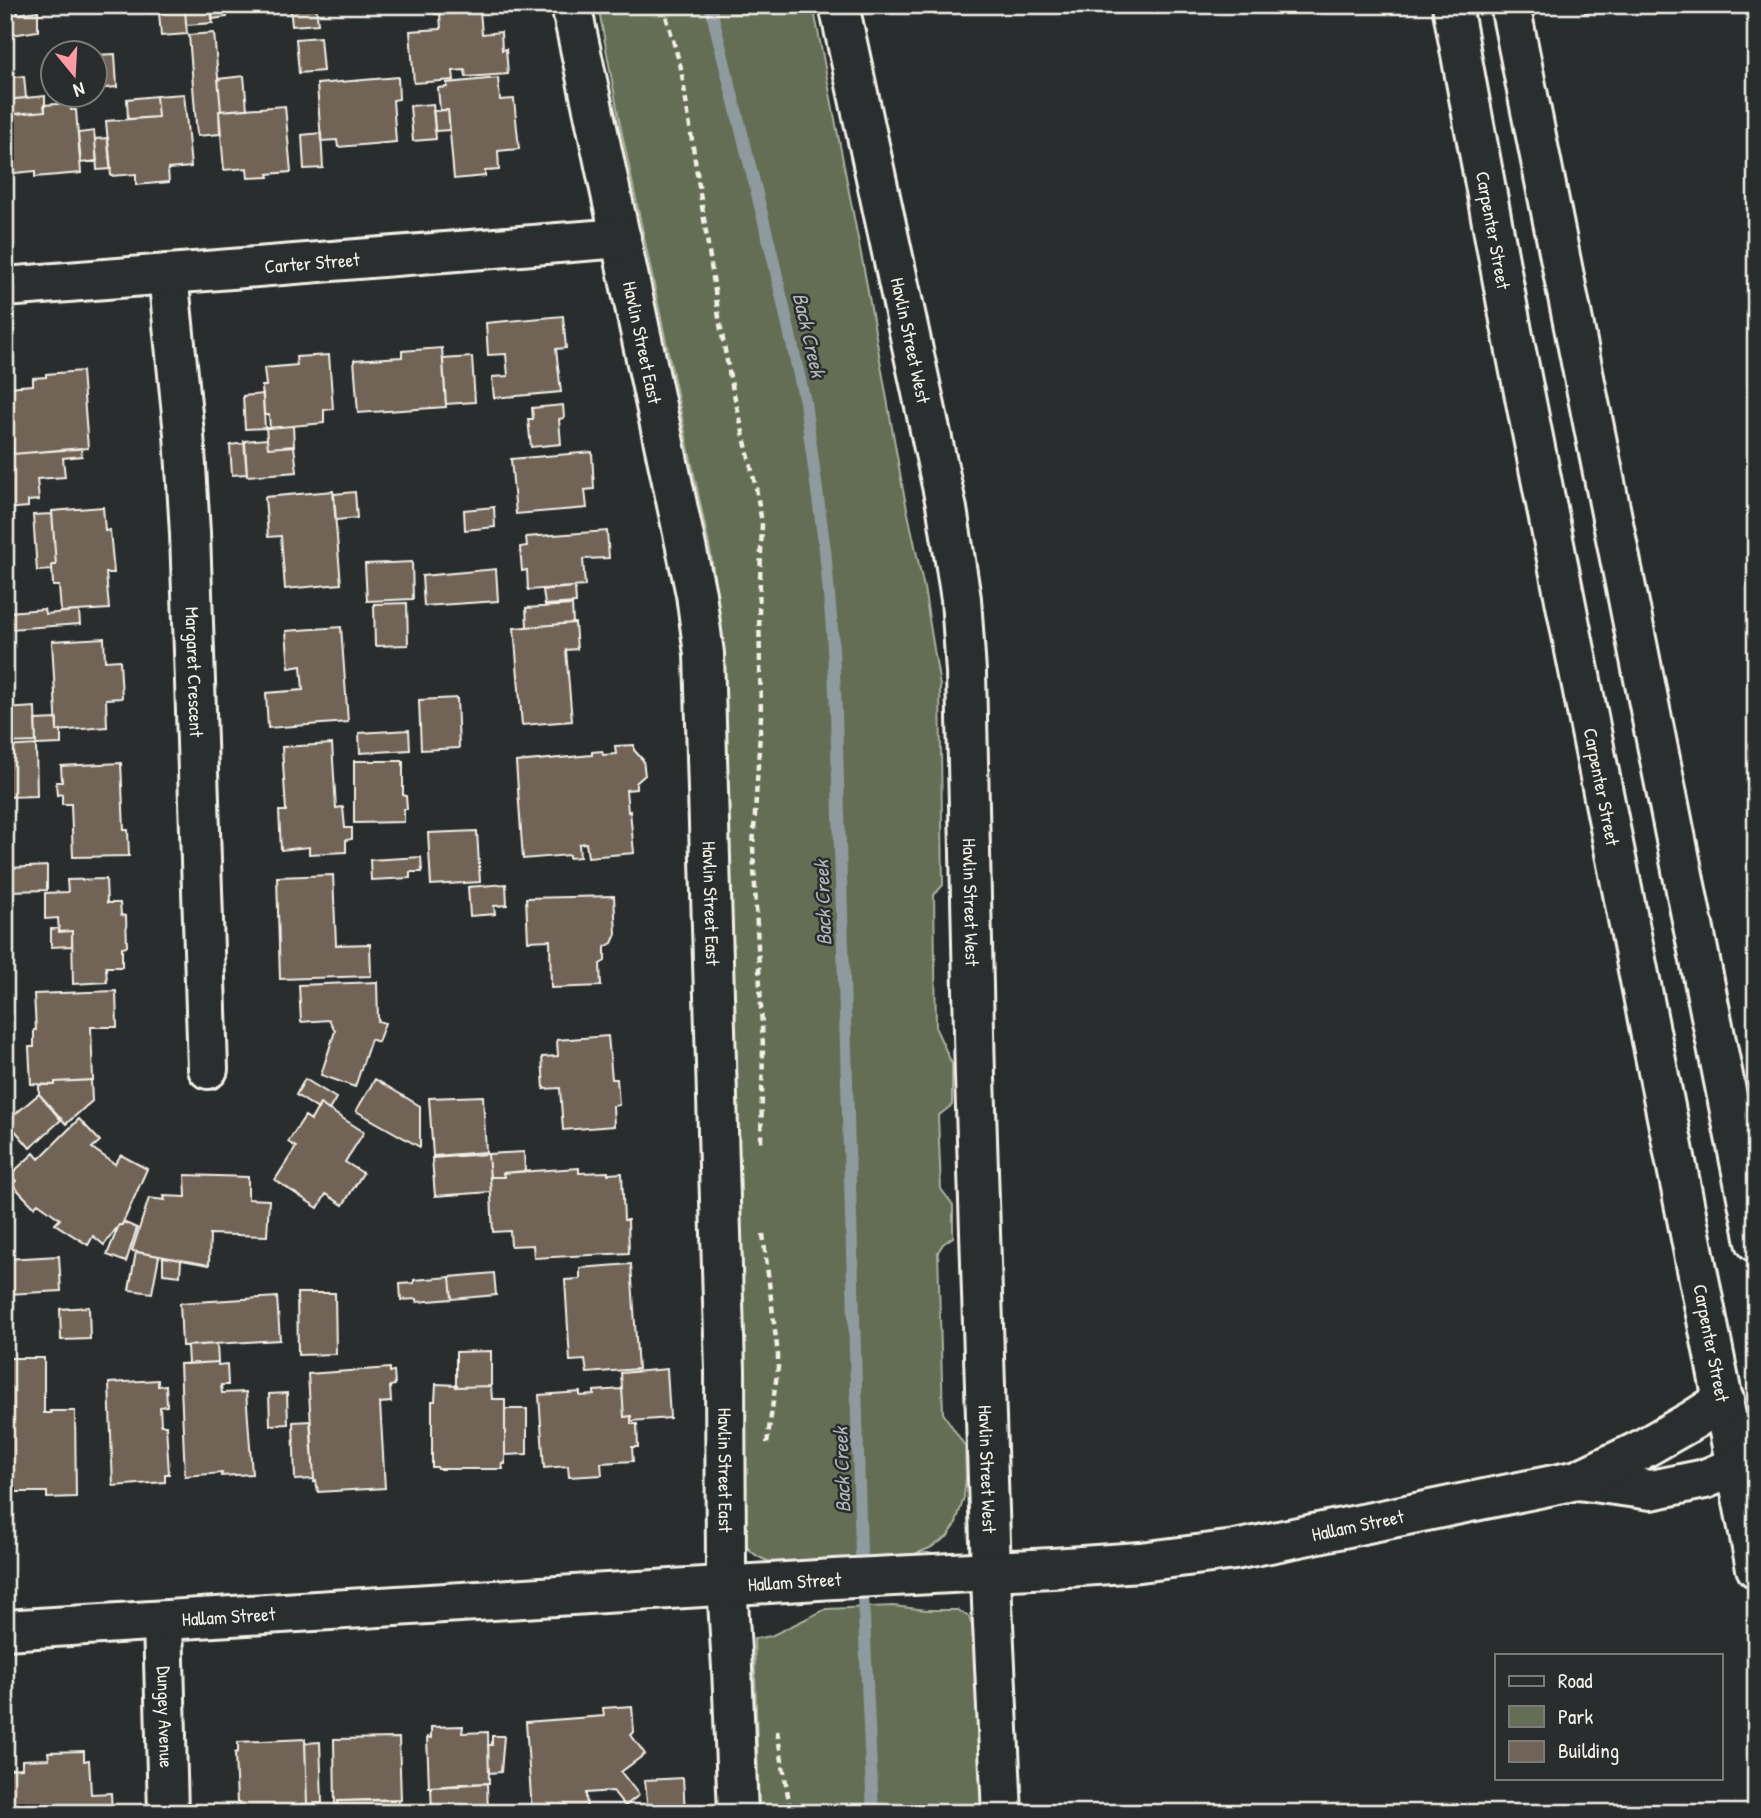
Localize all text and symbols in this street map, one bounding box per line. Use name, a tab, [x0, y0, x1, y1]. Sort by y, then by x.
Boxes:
north arrow	[38, 38, 108, 108]
text: N	[70, 76, 88, 104]
street label: Carpenter Street	[1470, 169, 1517, 292]
street label: Carter Street	[264, 246, 361, 279]
street label: Havlin Street West	[885, 275, 937, 406]
street label: Havlin Street East	[617, 279, 668, 407]
water label: Back Creek	[786, 290, 834, 382]
street label: Margaret Crescent	[179, 606, 210, 738]
street label: Carpenter Street	[1578, 726, 1626, 848]
street label: Havlin Street West	[957, 838, 986, 967]
street label: Havlin Street East	[696, 841, 726, 966]
water label: Back Creek	[806, 857, 838, 946]
street label: Carpenter Street	[1687, 1282, 1736, 1405]
street label: Havlin Street West	[973, 1405, 1003, 1534]
street label: Havlin Street East	[712, 1408, 739, 1533]
water label: Back Creek	[825, 1424, 857, 1513]
street label: Hallam Street	[1309, 1503, 1407, 1547]
street label: Hallam Street	[747, 1566, 842, 1597]
street label: Hallam Street	[181, 1600, 277, 1632]
legend	[1495, 1654, 1722, 1780]
street label: Dungey Avenue	[151, 1666, 180, 1769]
text: Road	[1558, 1666, 1592, 1695]
text: Park	[1558, 1702, 1593, 1731]
text: Building	[1558, 1736, 1619, 1765]

